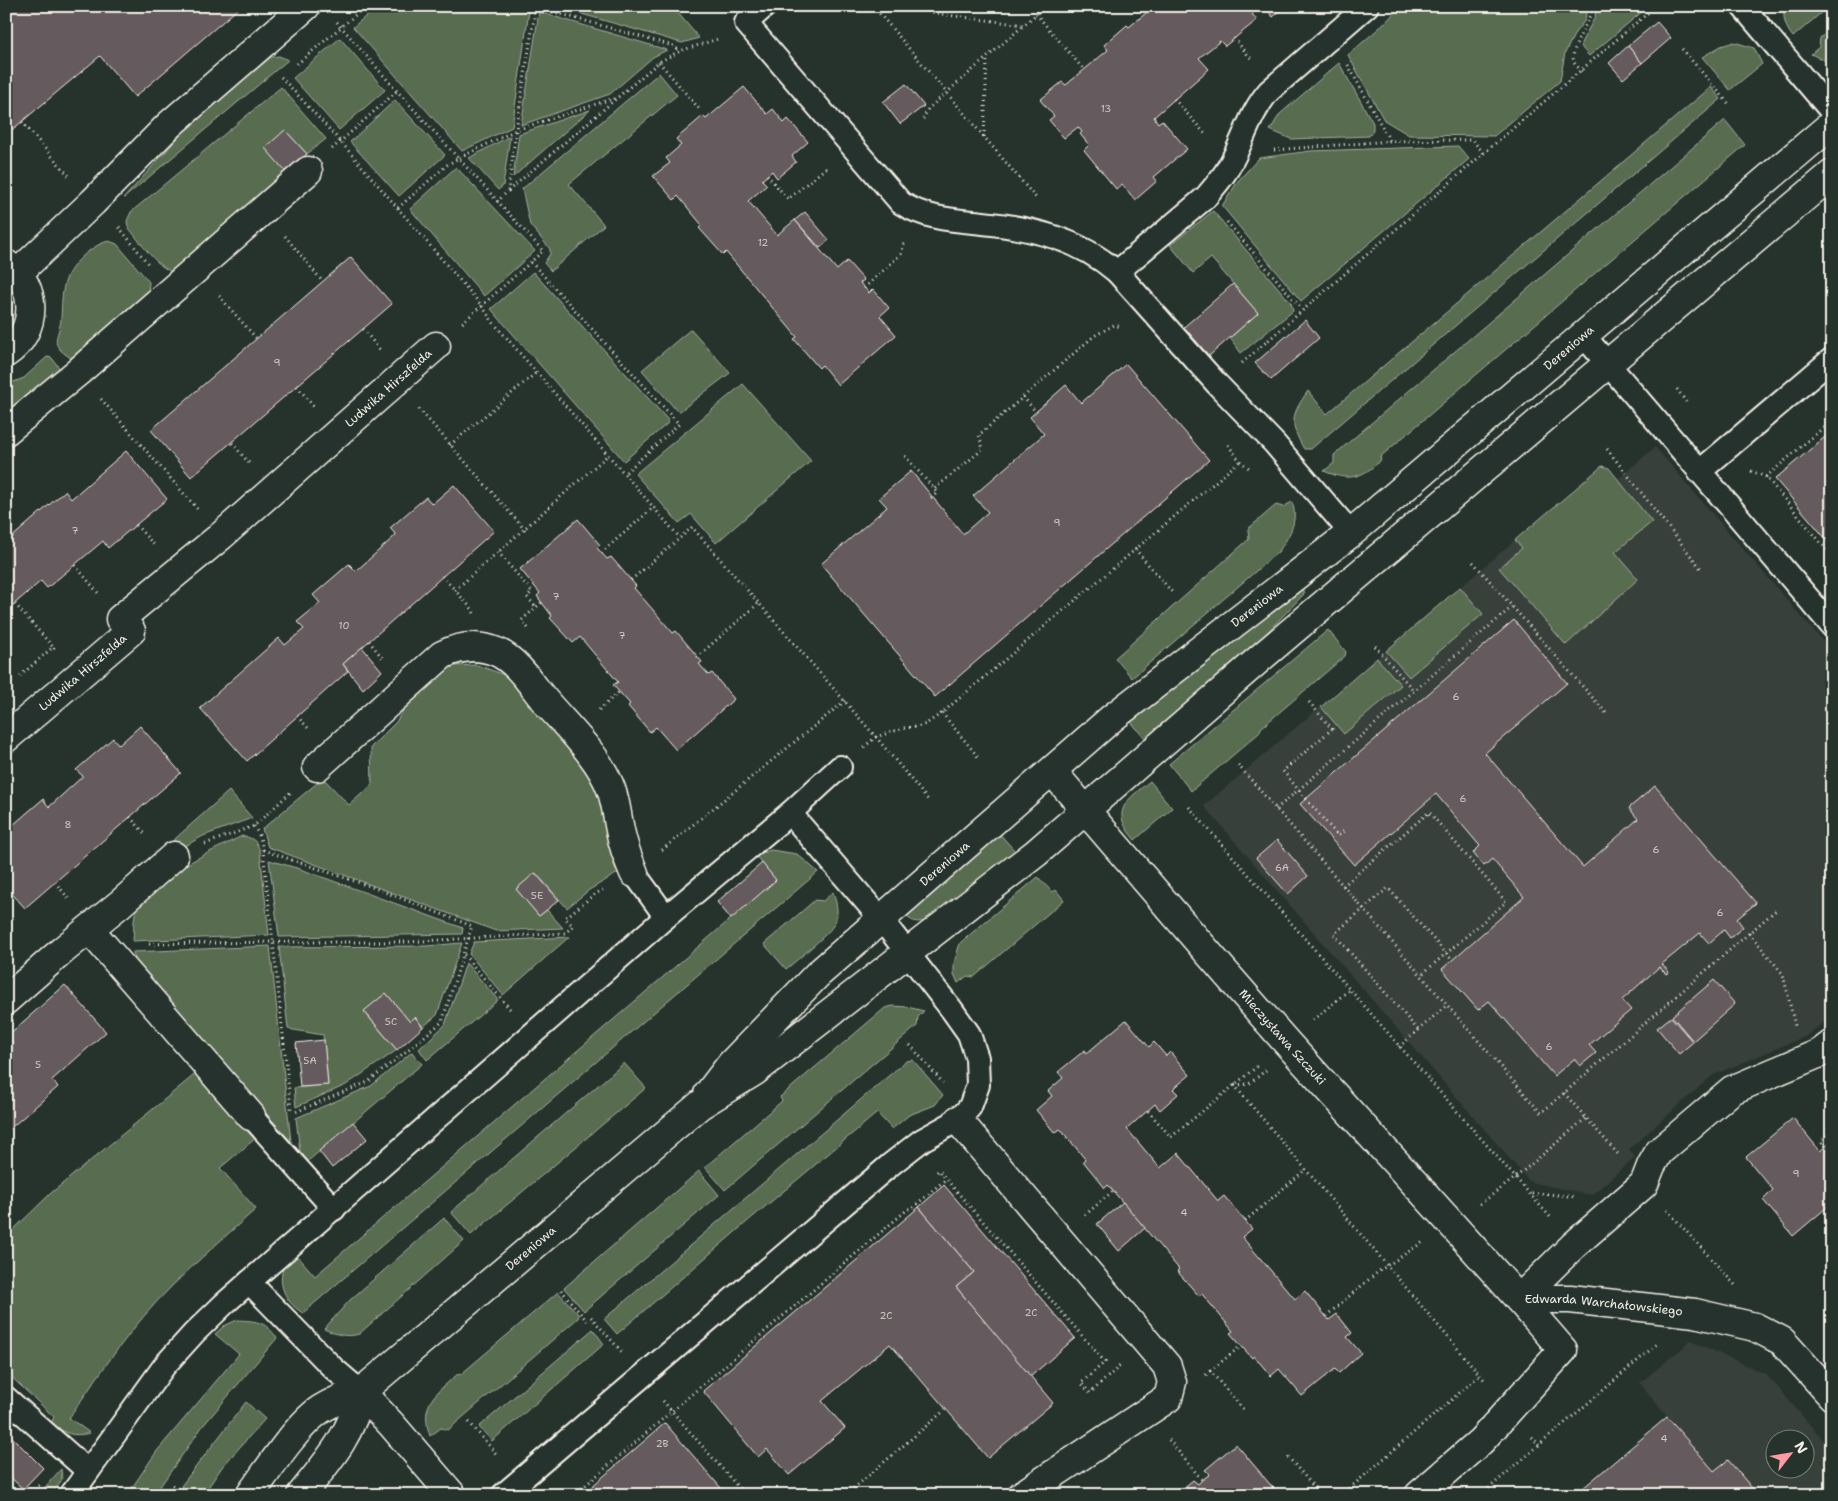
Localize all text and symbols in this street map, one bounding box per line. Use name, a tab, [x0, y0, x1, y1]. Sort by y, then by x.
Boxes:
house number: 13	[1101, 102, 1111, 115]
house number: 12	[758, 236, 768, 249]
street label: Dereniowa	[1540, 321, 1598, 374]
street label: Ludwika Hirszfelda	[342, 345, 436, 431]
house number: 9	[274, 356, 281, 369]
house number: 9	[1054, 516, 1061, 529]
house number: 7	[72, 524, 79, 537]
street label: Dereniowa	[1228, 580, 1286, 631]
house number: 7	[553, 590, 560, 603]
house number: 10	[339, 619, 349, 632]
house number: 7	[619, 629, 626, 642]
street label: Ludwika Hirszfelda	[35, 630, 130, 714]
house number: 6	[1453, 690, 1460, 703]
house number: 6	[1460, 792, 1467, 805]
house number: 8	[65, 818, 72, 831]
street label: Dereniowa	[916, 837, 974, 890]
house number: 6	[1653, 843, 1660, 856]
house number: 6A	[1275, 861, 1289, 874]
house number: 5E	[531, 889, 543, 902]
house number: 6	[1717, 906, 1724, 919]
street label: Mieczysława Szczuki	[1235, 986, 1329, 1088]
house number: 5C	[385, 1015, 397, 1028]
house number: 6	[1546, 1040, 1553, 1053]
house number: 5A	[303, 1054, 317, 1067]
house number: 5	[35, 1058, 41, 1071]
house number: 9	[1793, 1167, 1800, 1180]
house number: 4	[1181, 1206, 1188, 1219]
street label: Dereniowa	[502, 1222, 560, 1274]
street label: Edwarda Warchałowskiego	[1525, 1291, 1684, 1320]
house number: 2C	[1025, 1306, 1037, 1319]
house number: 2C	[880, 1309, 892, 1322]
north arrow	[1766, 1428, 1816, 1478]
house number: 4	[1661, 1432, 1668, 1445]
house number: 2B	[656, 1437, 668, 1450]
text: N	[1791, 1438, 1812, 1457]

